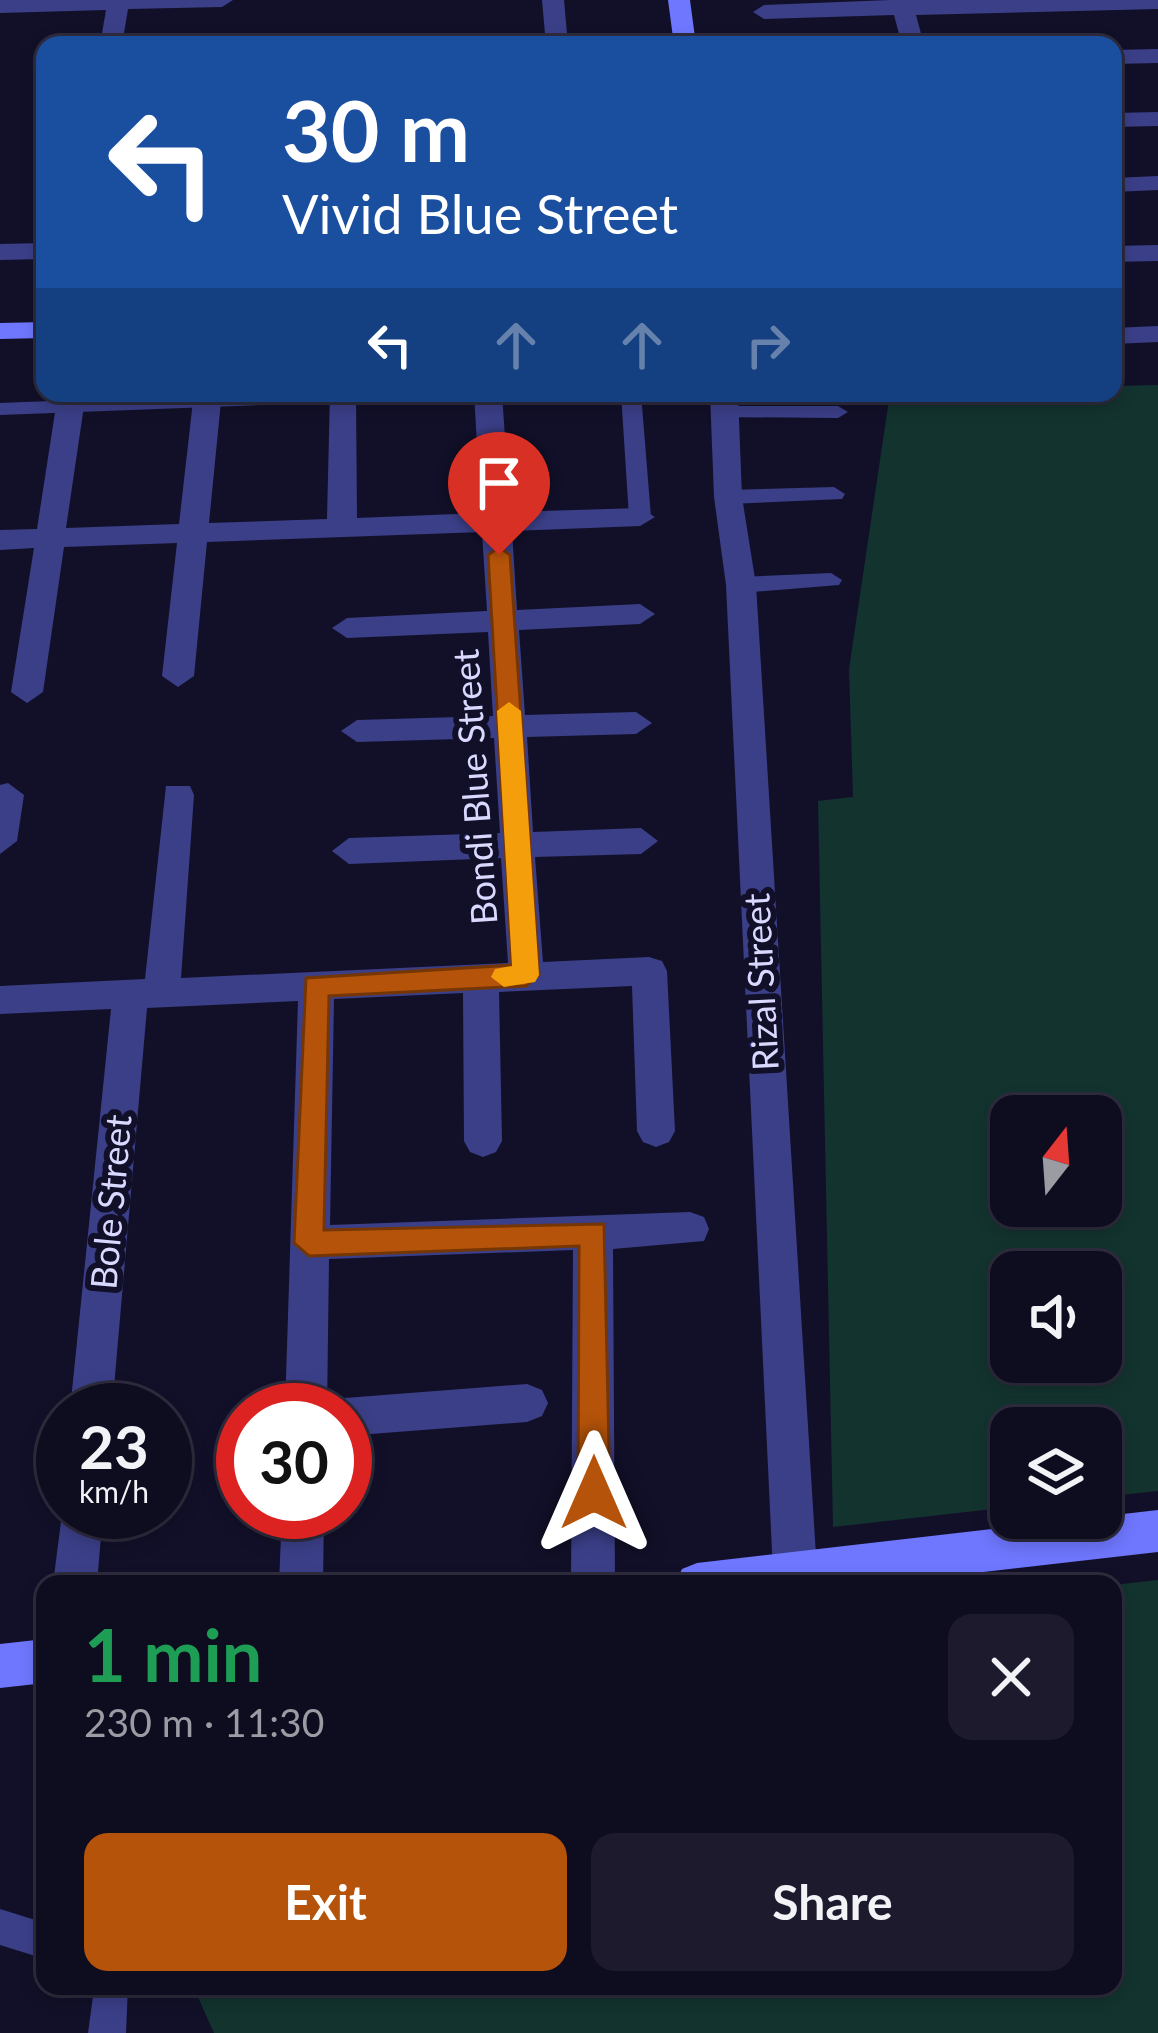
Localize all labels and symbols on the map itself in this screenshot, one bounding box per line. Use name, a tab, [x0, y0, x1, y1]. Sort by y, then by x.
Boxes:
pin	[448, 432, 550, 555]
street label: Bondi Blue Street	[442, 648, 506, 926]
street label: Rizal Street	[733, 892, 787, 1072]
north arrow	[990, 1095, 1122, 1227]
street label: Bole Street	[80, 1113, 140, 1291]
speed limit sign: 30	[216, 1383, 372, 1539]
position arrow	[531, 1430, 657, 1556]

